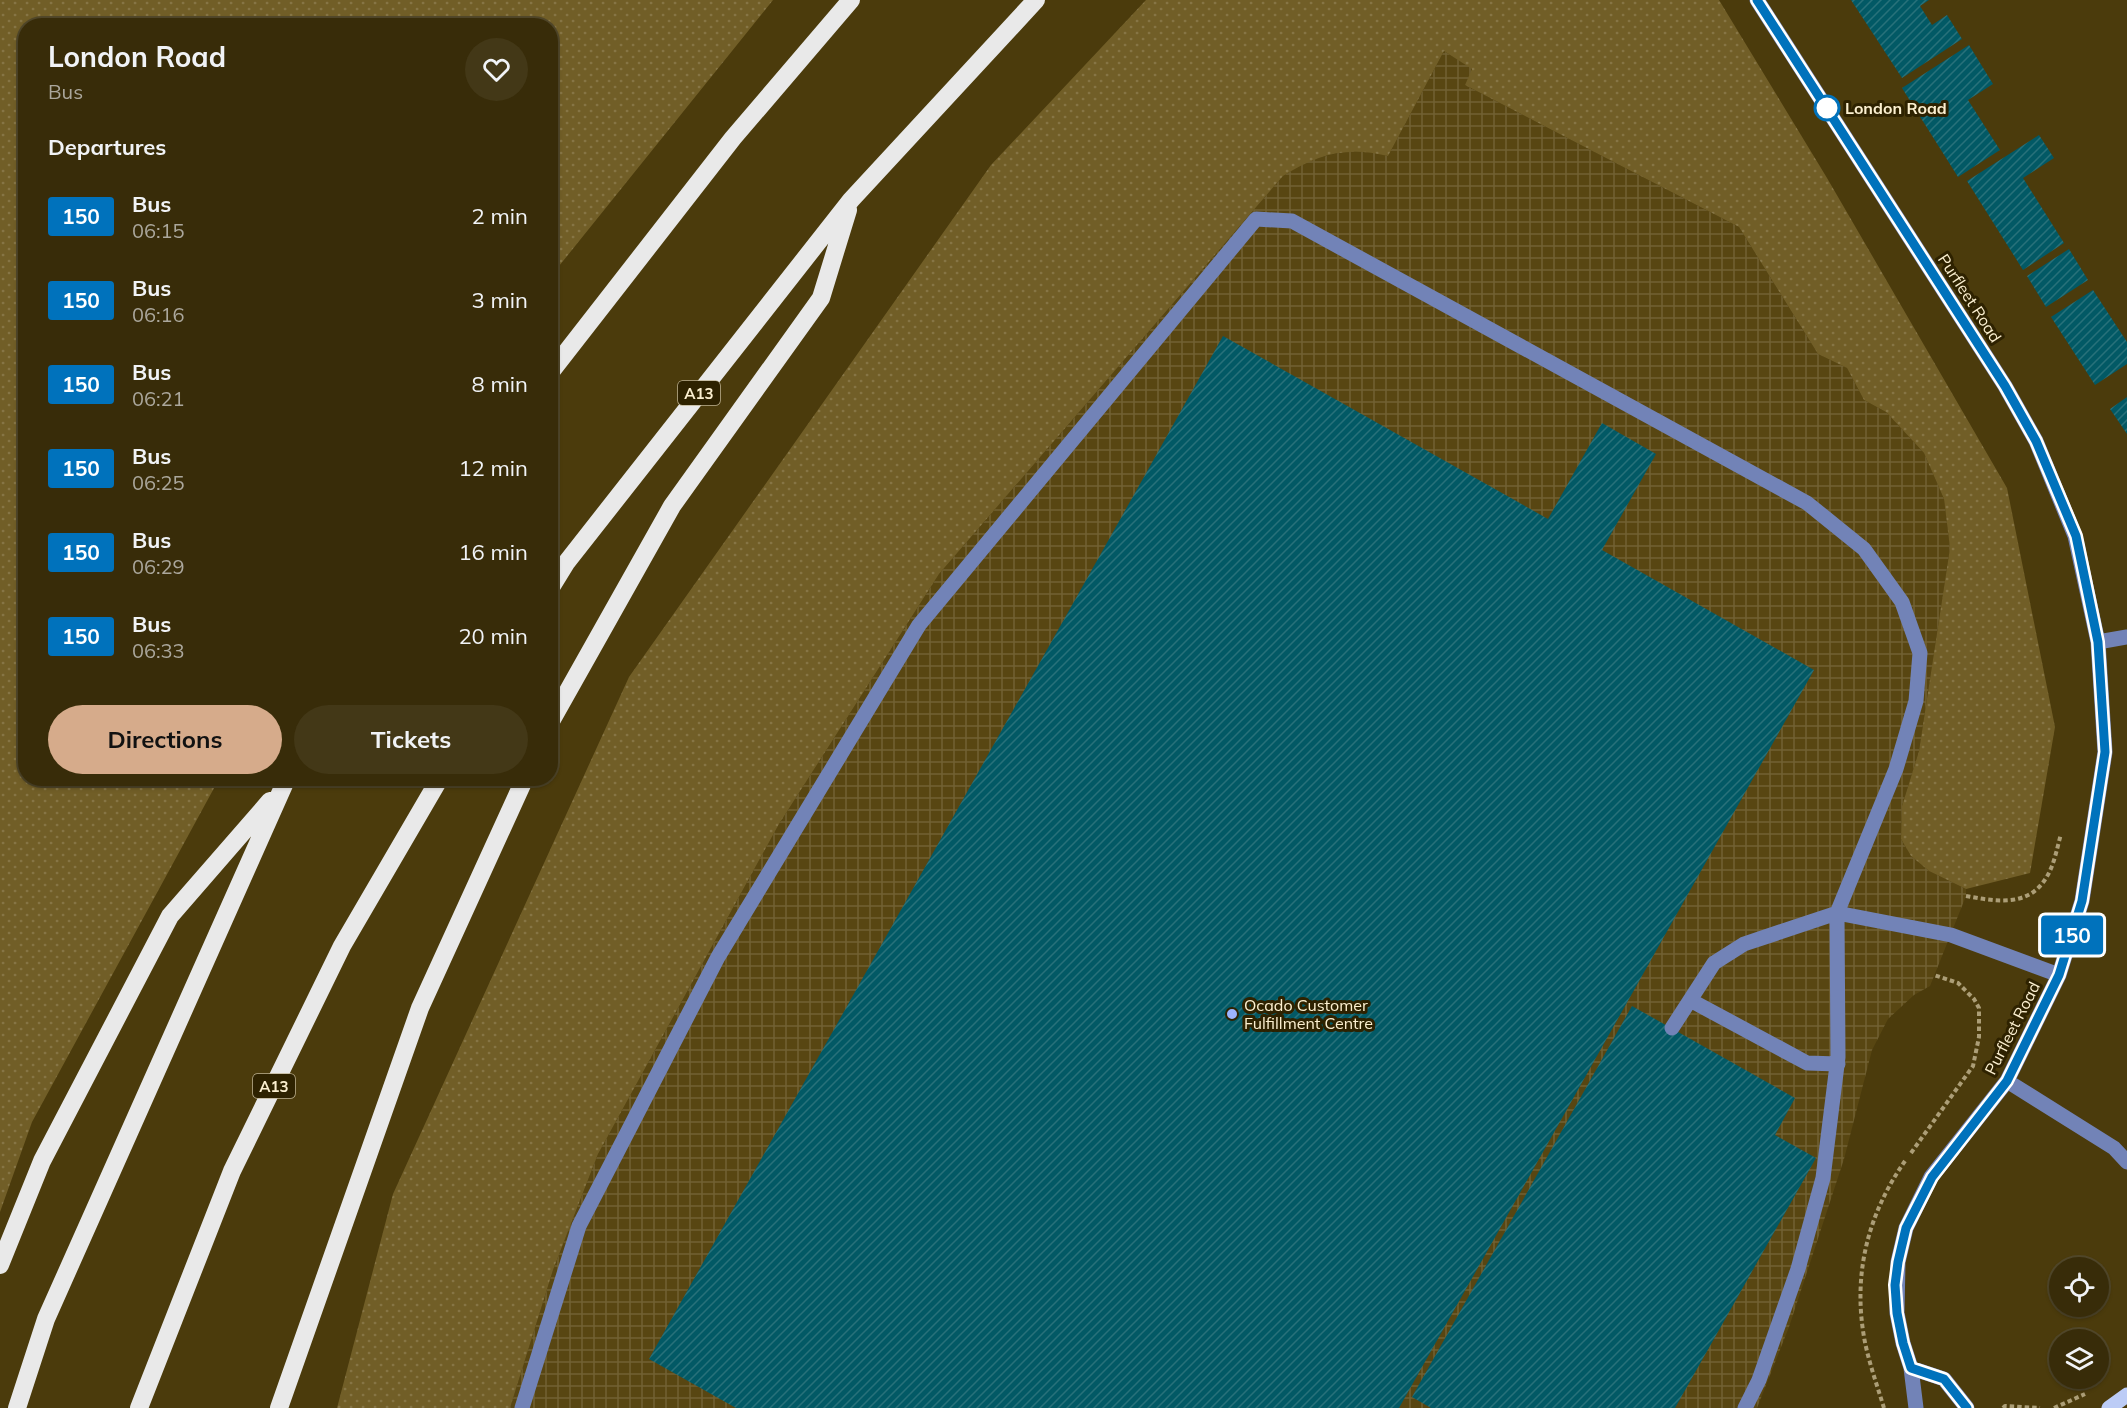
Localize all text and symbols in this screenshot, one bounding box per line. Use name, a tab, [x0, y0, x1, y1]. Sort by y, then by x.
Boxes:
button: heart	[465, 38, 528, 101]
text: London Road	[48, 39, 226, 74]
text: Bus	[48, 79, 83, 104]
marker: London Road	[1814, 95, 1840, 121]
place label: London Road	[1845, 98, 1947, 118]
text: Departures	[48, 133, 166, 161]
text: Bus	[132, 190, 171, 218]
text: 2 min	[472, 202, 528, 230]
text: 150	[62, 203, 100, 229]
text: 06:15	[132, 218, 185, 243]
street label: Purfleet Road	[1934, 250, 2006, 346]
text: Bus	[132, 274, 171, 302]
text: 3 min	[472, 286, 528, 314]
text: 150	[62, 287, 100, 313]
text: 06:16	[132, 302, 185, 327]
text: Bus	[132, 358, 171, 386]
text: 8 min	[472, 370, 528, 398]
text: 150	[62, 371, 100, 397]
road number: A13	[678, 381, 720, 405]
text: 06:21	[132, 386, 185, 411]
text: Bus	[132, 442, 171, 470]
text: 12 min	[458, 454, 528, 482]
text: 150	[62, 455, 100, 481]
text: 06:25	[132, 470, 185, 495]
text: Bus	[132, 526, 171, 554]
text: 16 min	[458, 538, 528, 566]
text: 150	[62, 539, 100, 565]
text: 06:29	[132, 554, 185, 579]
text: Bus	[132, 610, 171, 638]
text: 20 min	[458, 622, 528, 650]
text: 150	[62, 623, 100, 649]
text: 06:33	[132, 638, 185, 663]
button: Directions	[48, 705, 282, 774]
button: Tickets	[294, 705, 528, 774]
line badge: 150	[2038, 916, 2106, 954]
text: 150	[2053, 922, 2091, 948]
street label: Purfleet Road	[1980, 978, 2044, 1078]
place label: Ocado Customer Fulfillment Centre	[1244, 995, 1373, 1033]
marker: Ocado Customer Fulfillment Centre	[1225, 1007, 1239, 1021]
road number: A13	[253, 1074, 295, 1098]
map controls	[2049, 1257, 2109, 1389]
button: locate	[2049, 1257, 2109, 1317]
button: layers	[2049, 1329, 2109, 1389]

